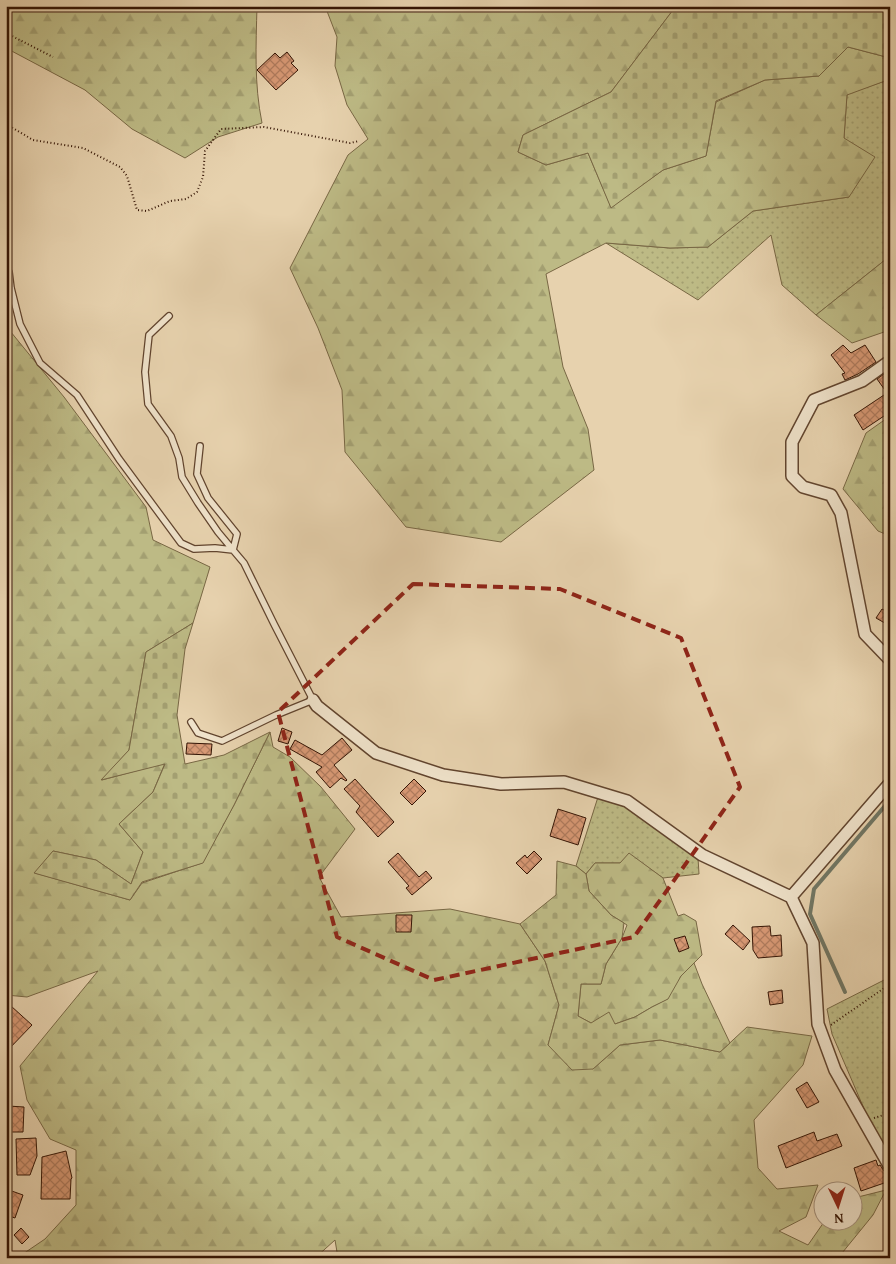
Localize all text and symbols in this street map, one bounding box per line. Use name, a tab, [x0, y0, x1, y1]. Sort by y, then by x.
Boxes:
north arrow	[814, 1182, 864, 1232]
text: N	[833, 1209, 844, 1229]

